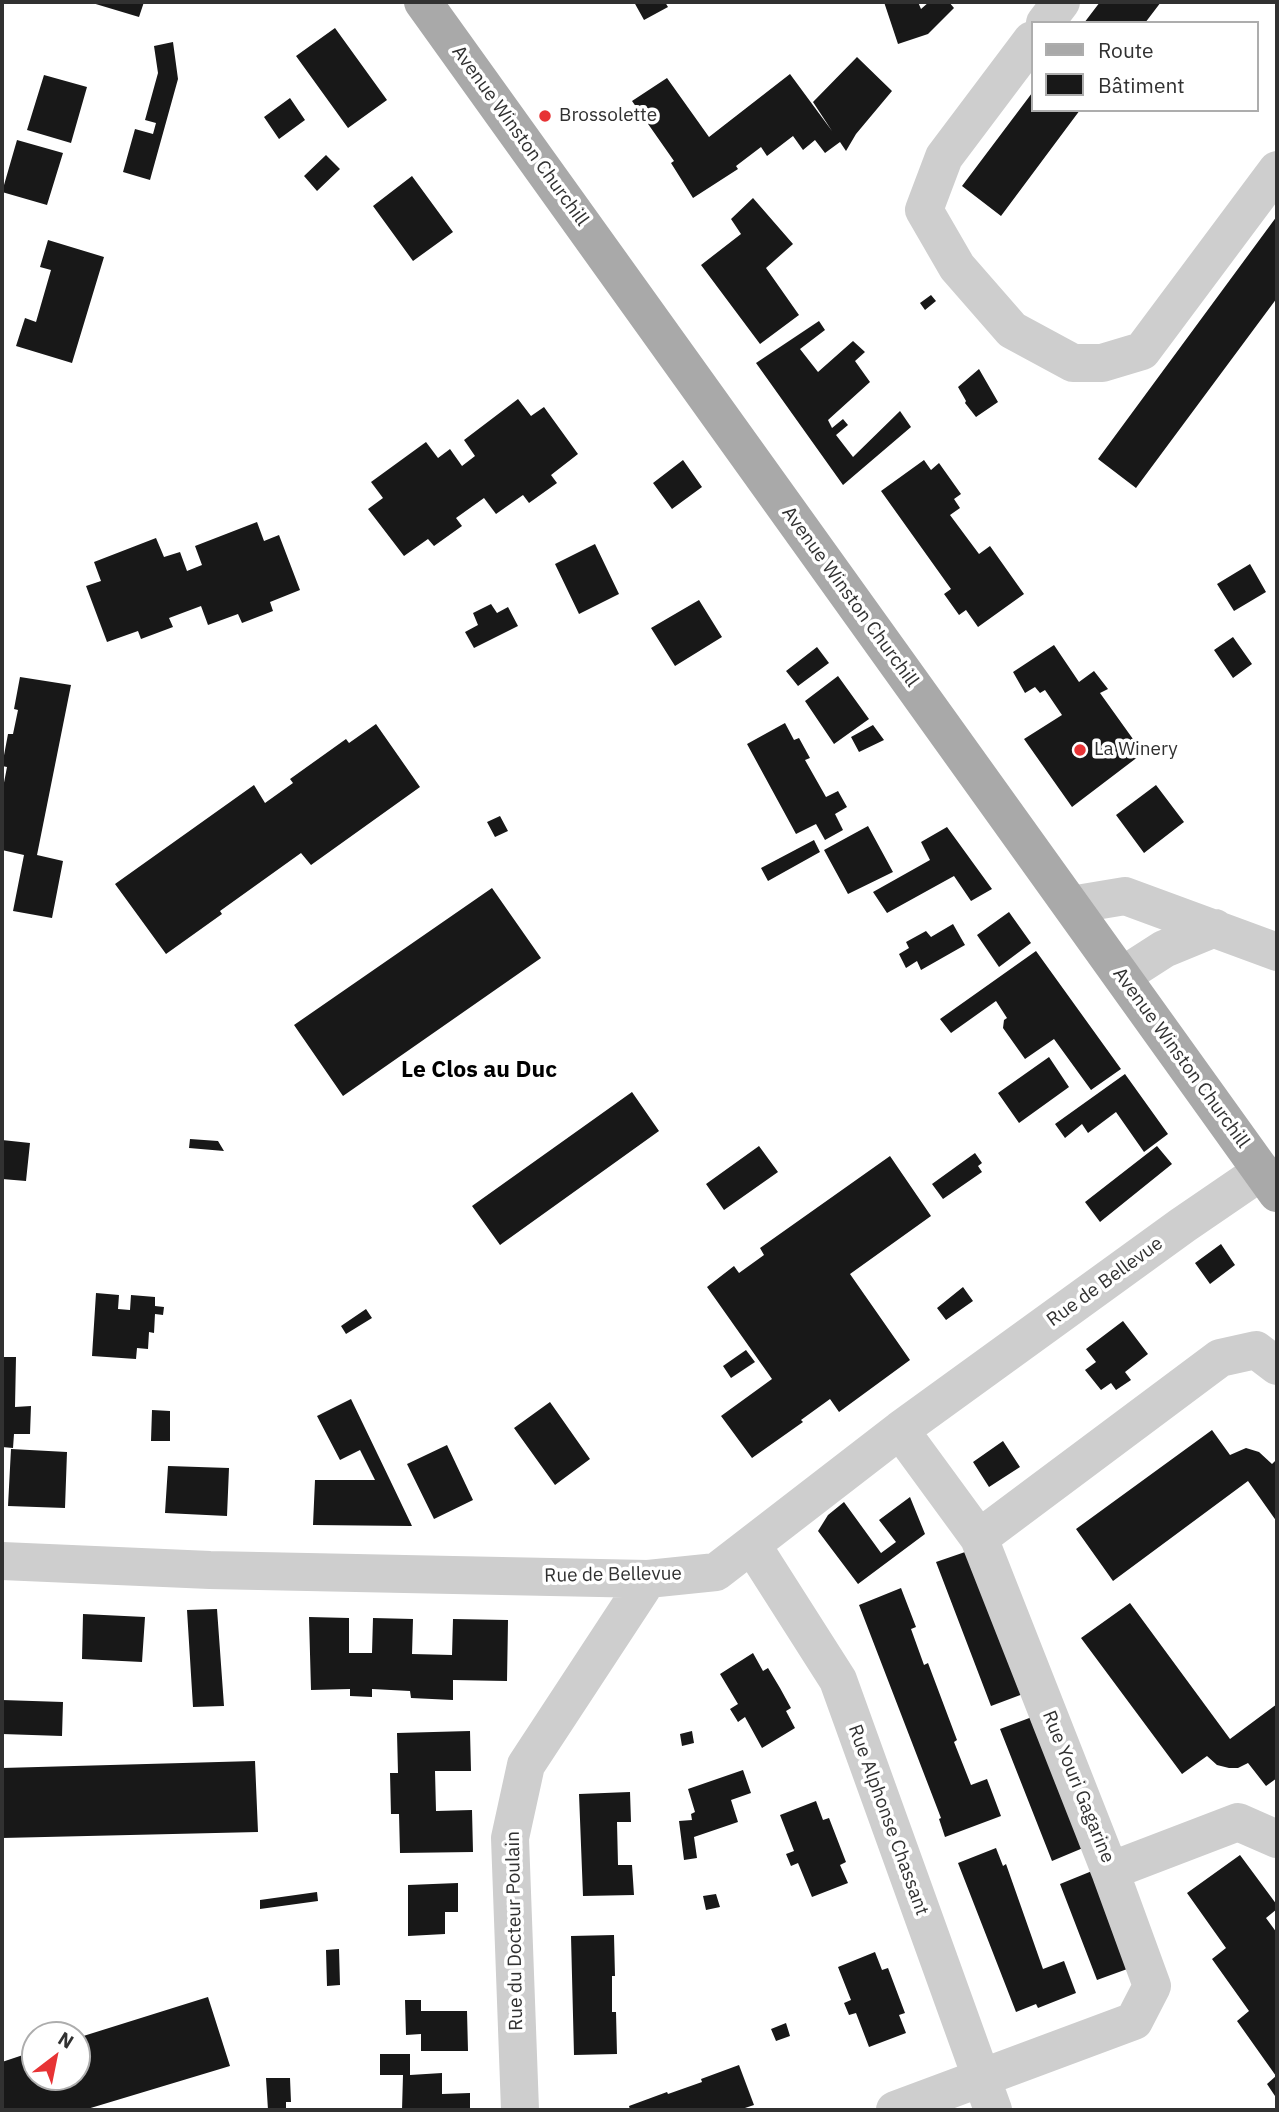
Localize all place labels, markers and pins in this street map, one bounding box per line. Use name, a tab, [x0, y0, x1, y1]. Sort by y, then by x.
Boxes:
place label: Brossolette	[559, 105, 657, 127]
marker: Brossolette	[537, 108, 553, 124]
place label: La Winery	[1094, 739, 1178, 761]
marker: La Winery	[1072, 742, 1088, 758]

